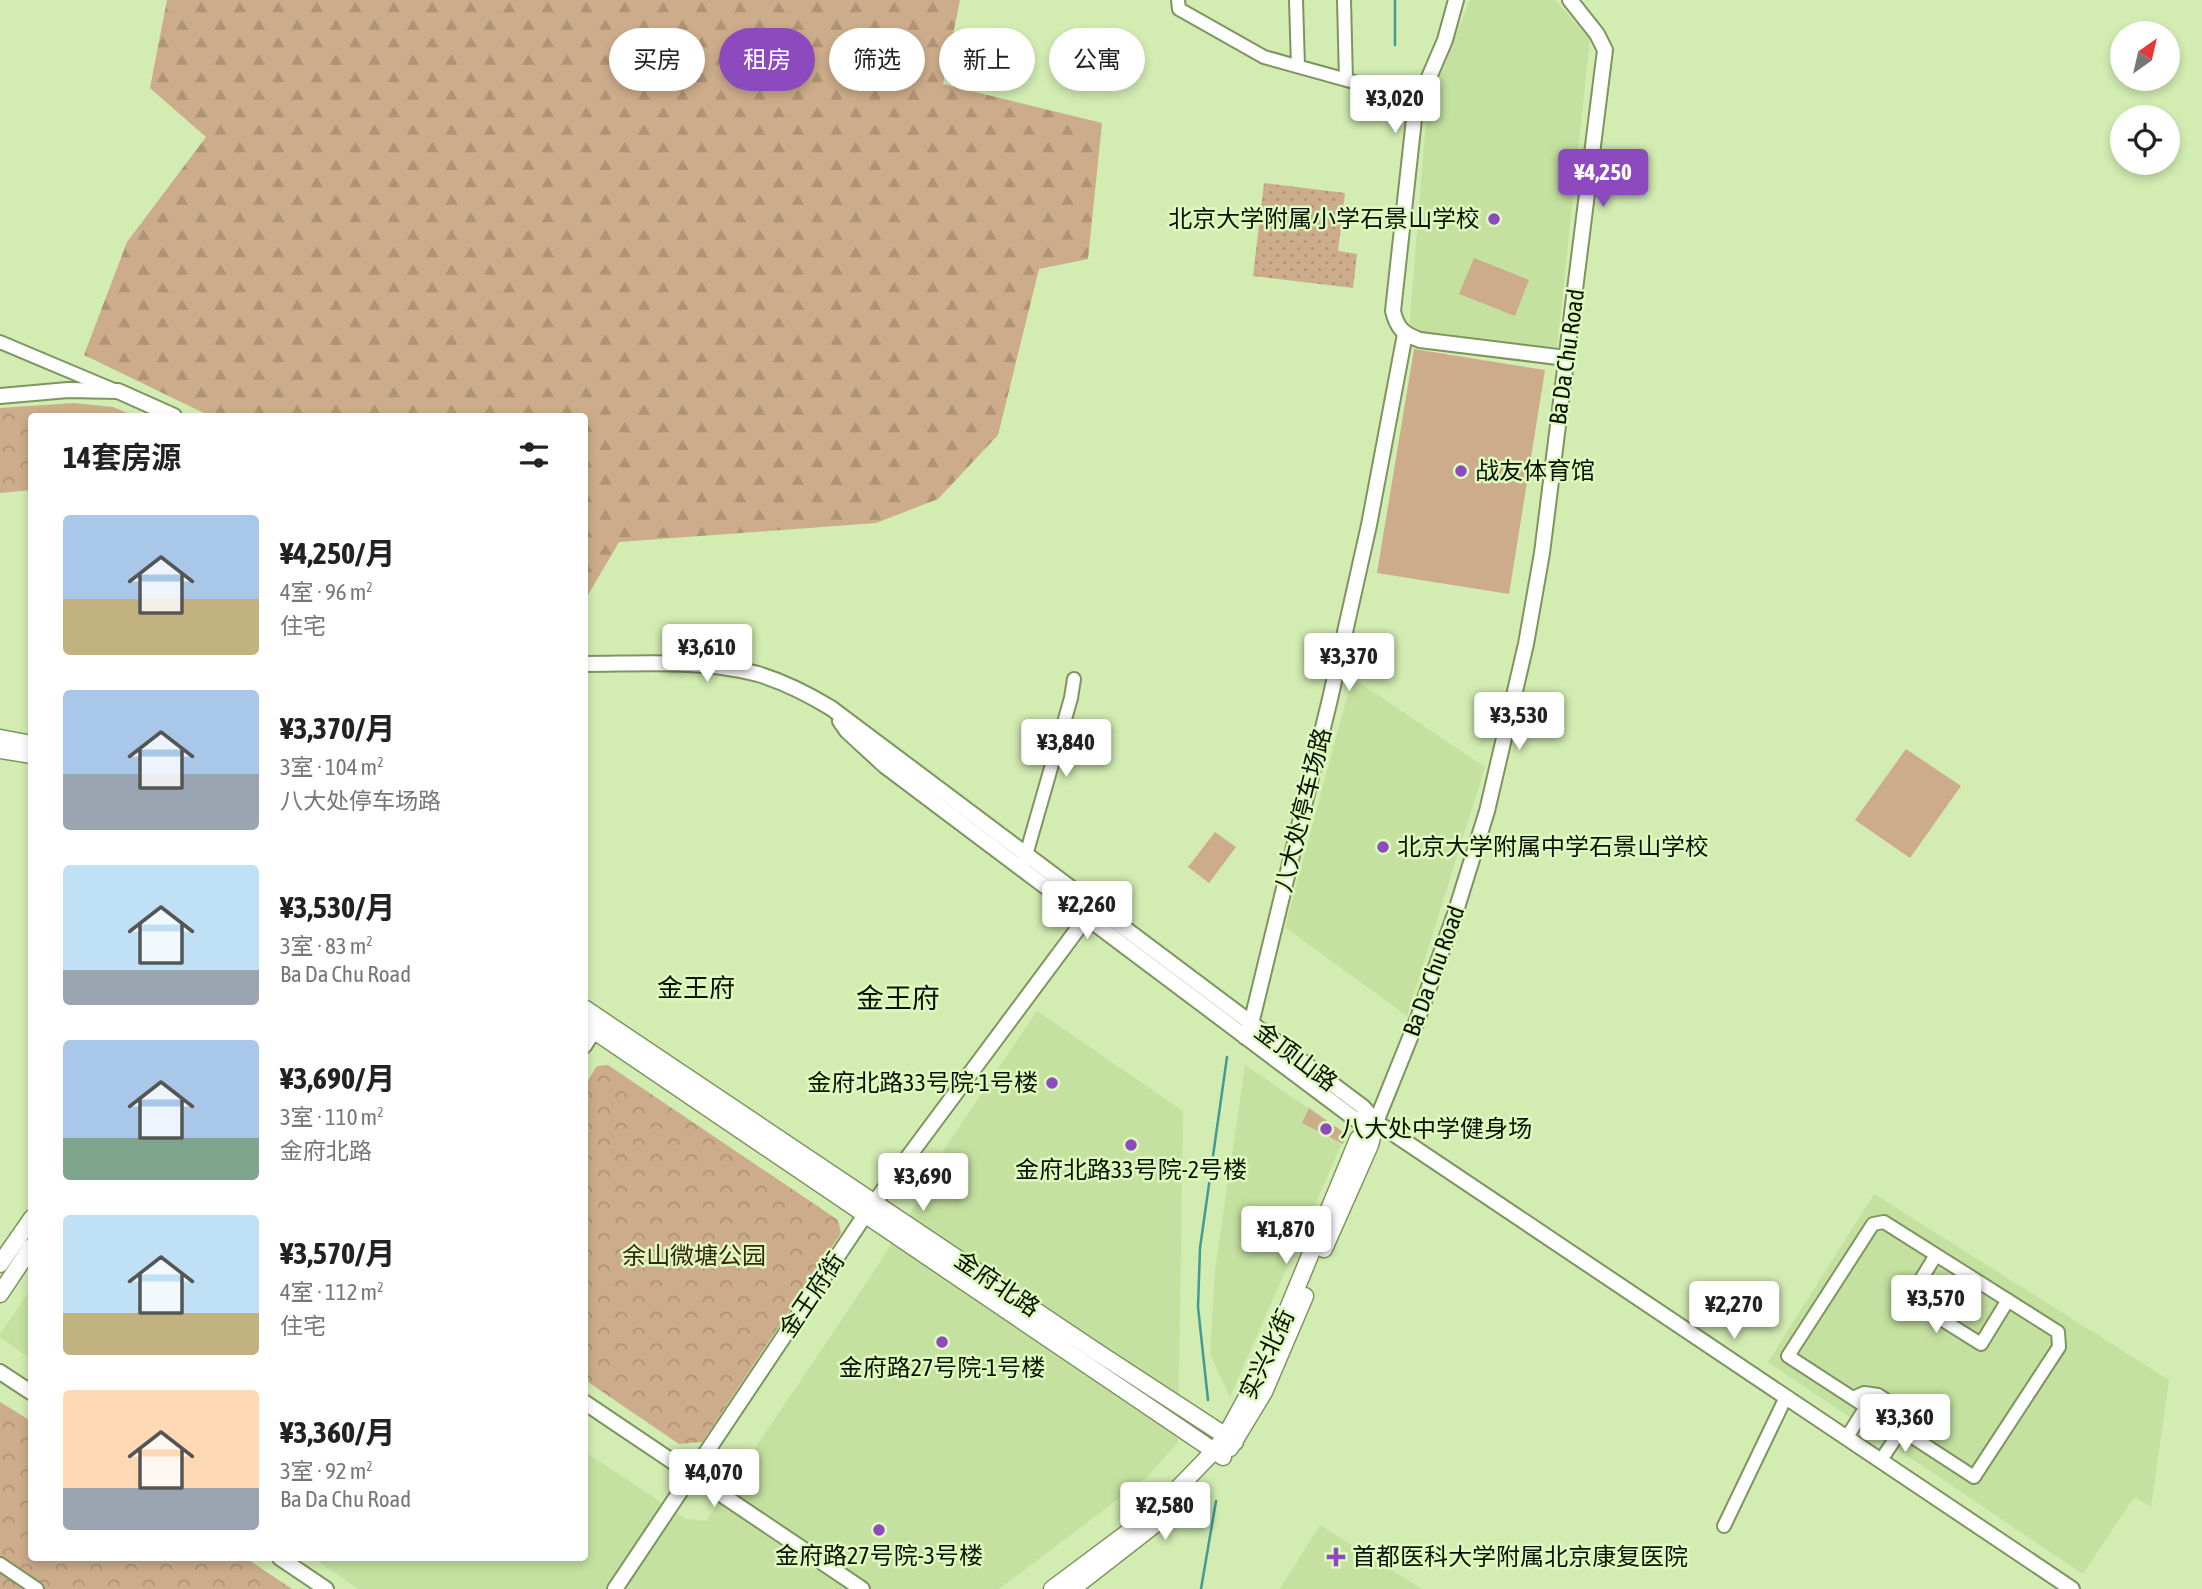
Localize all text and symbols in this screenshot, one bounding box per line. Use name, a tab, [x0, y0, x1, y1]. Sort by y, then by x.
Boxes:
north arrow	[2110, 21, 2180, 91]
map controls	[2110, 21, 2180, 175]
chip: 买房	[609, 28, 705, 91]
chip: 租房	[719, 28, 815, 91]
chip: 筛选	[829, 28, 925, 91]
chip: 新上	[939, 28, 1035, 91]
chip: 公寓	[1049, 28, 1145, 91]
pin: ¥3,020	[1338, 76, 1452, 135]
text: ¥3,020	[1366, 85, 1424, 111]
button: locate	[2110, 105, 2180, 175]
pin: ¥4,250	[1546, 150, 1660, 209]
text: ¥4,250	[1574, 159, 1632, 185]
place label: 北京大学附属小学石景山学校	[1168, 205, 1480, 232]
marker: 北京大学附属小学石景山学校	[1486, 211, 1502, 227]
street label: Ba Da Chu Road	[1544, 287, 1589, 427]
icon: filters	[515, 436, 553, 474]
text: 14套房源	[63, 440, 181, 474]
place label: 战友体育馆	[1475, 457, 1595, 484]
marker: 战友体育馆	[1453, 463, 1469, 479]
text: ¥4,250/月	[280, 536, 395, 570]
icon: home	[119, 543, 203, 627]
text: 4室 · 96 m²	[280, 579, 373, 605]
text: 住宅	[280, 613, 326, 639]
pin: ¥3,610	[650, 624, 764, 684]
text: ¥3,610	[678, 634, 736, 660]
pin: ¥3,370	[1292, 634, 1406, 693]
text: ¥3,370	[1320, 643, 1378, 669]
pin: ¥3,530	[1462, 692, 1576, 752]
text: ¥3,530	[1490, 702, 1548, 728]
text: ¥3,370/月	[280, 711, 395, 745]
icon: home	[119, 718, 203, 802]
pin: ¥3,840	[1009, 720, 1123, 779]
street label: 八大处停车场路	[1269, 725, 1336, 895]
text: ¥3,840	[1037, 729, 1095, 755]
text: 3室 · 104 m²	[280, 754, 384, 780]
text: 八大处停车场路	[280, 788, 441, 814]
place label: 北京大学附属中学石景山学校	[1397, 833, 1709, 860]
marker: 北京大学附属中学石景山学校	[1375, 839, 1391, 855]
pin: ¥2,260	[1030, 881, 1144, 941]
text: ¥3,530/月	[280, 890, 395, 924]
text: ¥2,260	[1058, 891, 1116, 917]
icon: home	[119, 893, 203, 977]
street label: Ba Da Chu Road	[1397, 902, 1470, 1040]
text: 3室 · 83 m²	[280, 933, 373, 959]
text: Ba Da Chu Road	[280, 961, 411, 987]
district label: 金王府	[657, 973, 735, 1003]
district label: 金王府	[856, 982, 940, 1014]
street label: 金顶山路	[1250, 1017, 1343, 1096]
text: ¥3,690/月	[280, 1061, 395, 1095]
icon: home	[119, 1068, 203, 1152]
place label: 金府北路33号院-1号楼	[807, 1069, 1038, 1096]
marker: 金府北路33号院-1号楼	[1044, 1075, 1060, 1091]
text: 3室 · 110 m²	[280, 1104, 384, 1130]
place label: 八大处中学健身场	[1340, 1115, 1532, 1142]
marker: 八大处中学健身场	[1318, 1121, 1334, 1137]
marker: 金府北路33号院-2号楼	[1123, 1137, 1139, 1153]
text: 金府北路	[280, 1138, 372, 1164]
pin: ¥3,690	[866, 1154, 980, 1213]
place label: 金府北路33号院-2号楼	[1015, 1156, 1247, 1183]
text: ¥3,690	[894, 1163, 952, 1189]
pin: ¥1,870	[1229, 1206, 1343, 1266]
text: ¥1,870	[1257, 1216, 1315, 1242]
text: ¥3,570/月	[280, 1236, 395, 1270]
park label: 余山微塘公园	[622, 1242, 766, 1269]
icon: home	[119, 1243, 203, 1327]
street label: 金府北路	[950, 1246, 1045, 1322]
street label: 金王府街	[774, 1247, 850, 1342]
pin: ¥3,570	[1879, 1276, 1993, 1335]
text: 4室 · 112 m²	[280, 1279, 384, 1305]
pin: ¥2,270	[1677, 1282, 1791, 1341]
text: ¥3,570	[1907, 1285, 1965, 1311]
text: ¥2,270	[1705, 1291, 1763, 1317]
street label: 实兴北街	[1234, 1305, 1299, 1403]
text: 住宅	[280, 1313, 326, 1339]
marker: 金府路27号院-1号楼	[934, 1334, 950, 1350]
place label: 金府路27号院-1号楼	[839, 1354, 1045, 1381]
pin: ¥3,360	[1848, 1394, 1962, 1454]
text: ¥3,360	[1876, 1404, 1934, 1430]
text: ¥3,360/月	[280, 1415, 395, 1449]
icon: home	[119, 1418, 203, 1502]
pin: ¥4,070	[657, 1450, 771, 1509]
text: 3室 · 92 m²	[280, 1458, 373, 1484]
text: ¥4,070	[685, 1459, 743, 1485]
pin: ¥2,580	[1108, 1482, 1222, 1542]
text: Ba Da Chu Road	[280, 1486, 411, 1512]
text: ¥2,580	[1136, 1492, 1194, 1518]
marker: 金府路27号院-3号楼	[871, 1522, 887, 1538]
place label: 金府路27号院-3号楼	[775, 1542, 983, 1569]
place label: 首都医科大学附属北京康复医院	[1352, 1543, 1688, 1570]
marker: 首都医科大学附属北京康复医院	[1326, 1547, 1346, 1567]

